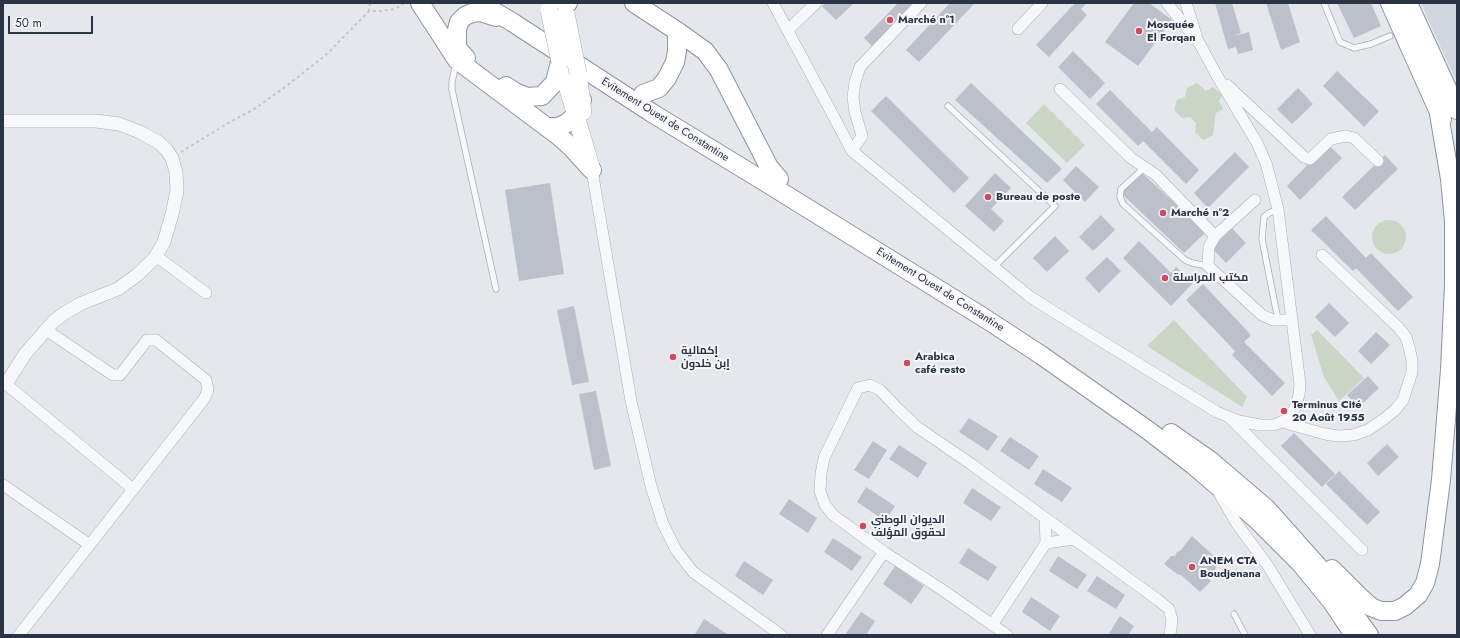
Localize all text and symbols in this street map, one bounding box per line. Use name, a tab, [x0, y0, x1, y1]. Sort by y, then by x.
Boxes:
scale bar	[10, 8, 95, 34]
place label: Marché n°1	[898, 13, 955, 27]
text: 50 m	[15, 14, 42, 32]
marker: Marché n°1	[885, 15, 895, 25]
place label: Mosquée El Forqan	[1147, 18, 1196, 44]
marker: Mosquée El Forqan	[1134, 26, 1144, 36]
street label: Evitement Ouest de Constantine	[599, 75, 731, 165]
place label: Bureau de poste	[996, 190, 1080, 204]
marker: Bureau de poste	[983, 192, 993, 202]
place label: Marché n°2	[1171, 206, 1229, 220]
marker: Marché n°2	[1158, 208, 1168, 218]
street label: Evitement Ouest de Constantine	[874, 245, 1006, 335]
place label: مكتب المراسلة	[1173, 271, 1248, 285]
marker: مكتب المراسلة	[1160, 273, 1170, 283]
place label: إكمالية إبن خلدون	[681, 344, 730, 370]
place label: Arabica café resto	[915, 350, 965, 376]
marker: إكمالية إبن خلدون	[668, 352, 678, 362]
marker: Arabica café resto	[902, 358, 912, 368]
place label: Terminus Cité 20 Août 1955	[1292, 398, 1365, 424]
marker: Terminus Cité 20 Août 1955	[1279, 406, 1289, 416]
place label: الديوان الوطني لحقوق المؤلف	[871, 513, 946, 539]
marker: الديوان الوطني لحقوق المؤلف	[858, 521, 868, 531]
place label: ANEM CTA Boudjenana	[1200, 554, 1261, 580]
marker: ANEM CTA Boudjenana	[1187, 562, 1197, 572]

